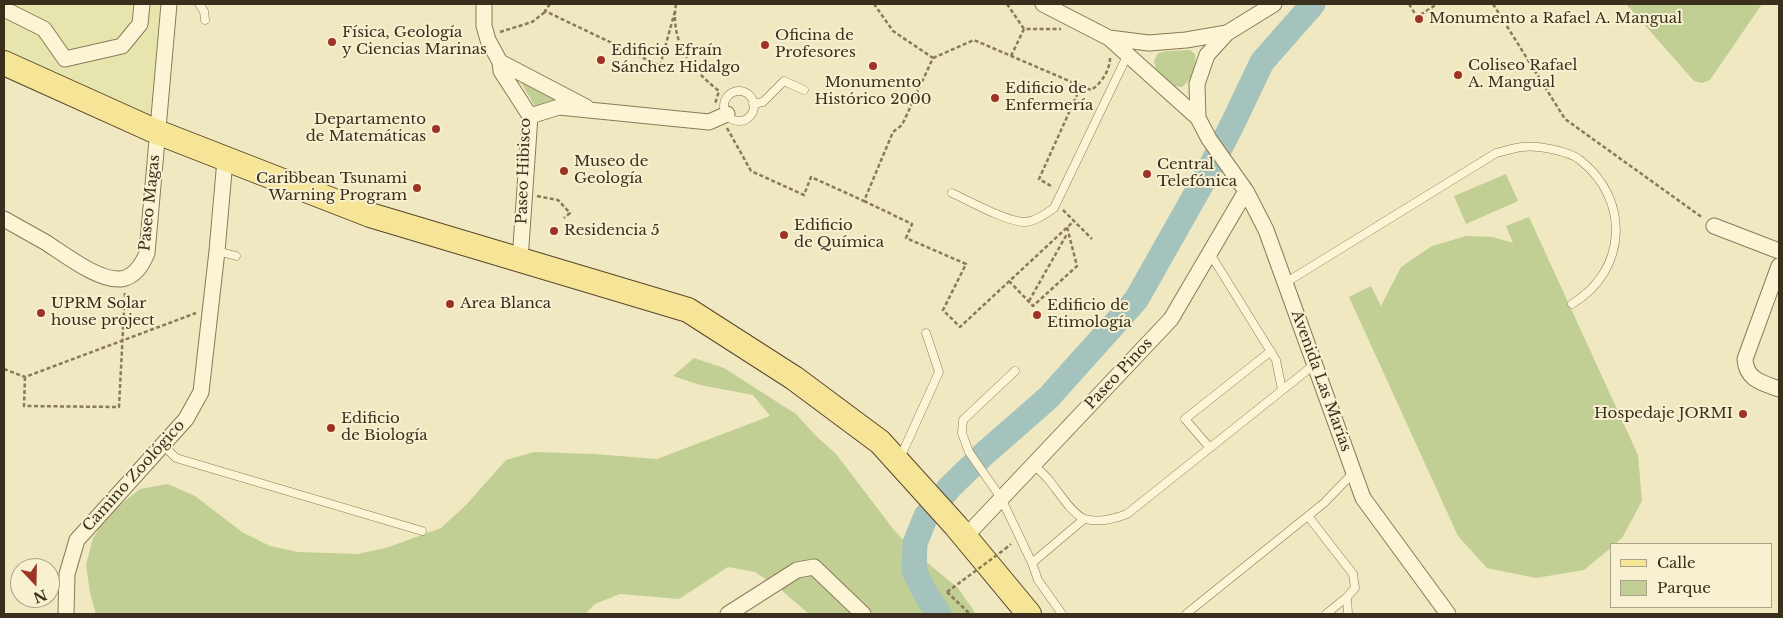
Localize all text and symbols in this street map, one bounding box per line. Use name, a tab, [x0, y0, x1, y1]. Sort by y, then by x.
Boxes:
place label: Monumento a Rafael A. Mangual	[1429, 10, 1682, 28]
marker: Monumento a Rafael A. Mangual	[1413, 13, 1425, 25]
place label: Física, Geología y Ciencias Marinas	[342, 24, 487, 59]
place label: Oficina de Profesores	[775, 27, 856, 62]
marker: Física, Geología y Ciencias Marinas	[326, 36, 338, 48]
marker: Oficina de Profesores	[759, 39, 771, 51]
place label: Edificio Efraín Sánchez Hidalgo	[611, 42, 740, 77]
marker: Edificio Efraín Sánchez Hidalgo	[595, 54, 607, 66]
place label: Coliseo Rafael A. Mangual	[1468, 57, 1577, 92]
marker: Monumento Histórico 2000	[867, 60, 879, 72]
marker: Coliseo Rafael A. Mangual	[1452, 69, 1464, 81]
place label: Monumento Histórico 2000	[814, 74, 932, 109]
place label: Edificio de Enfermería	[1005, 80, 1093, 115]
marker: Edificio de Enfermería	[989, 92, 1001, 104]
place label: Departamento de Matemáticas	[306, 111, 426, 146]
street label: Paseo Hibisco	[513, 117, 535, 225]
marker: Departamento de Matemáticas	[430, 123, 442, 135]
place label: Museo de Geología	[574, 153, 648, 188]
street label: Paseo Magas	[136, 154, 164, 252]
place label: Central Telefónica	[1157, 156, 1237, 191]
marker: Museo de Geología	[558, 165, 570, 177]
marker: Central Telefónica	[1141, 168, 1153, 180]
place label: Caribbean Tsunami Warning Program	[256, 170, 407, 205]
marker: Caribbean Tsunami Warning Program	[411, 182, 423, 194]
place label: Edificio de Química	[794, 217, 884, 252]
place label: Residencia 5	[564, 222, 660, 240]
marker: Residencia 5	[548, 225, 560, 237]
marker: Edificio de Química	[778, 229, 790, 241]
place label: UPRM Solar house project	[51, 295, 155, 330]
place label: Area Blanca	[460, 295, 551, 313]
place label: Edificio de Etimología	[1047, 297, 1132, 332]
marker: Area Blanca	[444, 298, 456, 310]
marker: UPRM Solar house project	[35, 307, 47, 319]
street label: Avenida Las Marías	[1287, 308, 1355, 454]
marker: Edificio de Etimología	[1031, 309, 1043, 321]
street label: Paseo Pinos	[1082, 335, 1156, 413]
place label: Hospedaje JORMI	[1594, 405, 1733, 423]
marker: Hospedaje JORMI	[1737, 408, 1749, 420]
place label: Edificio de Biología	[341, 410, 428, 445]
street label: Camino Zoológico	[79, 417, 189, 535]
marker: Edificio de Biología	[325, 422, 337, 434]
legend	[1610, 543, 1773, 608]
text: Calle	[1657, 553, 1696, 572]
north arrow	[10, 558, 60, 608]
text: Parque	[1657, 578, 1711, 597]
text: N	[31, 585, 49, 607]

